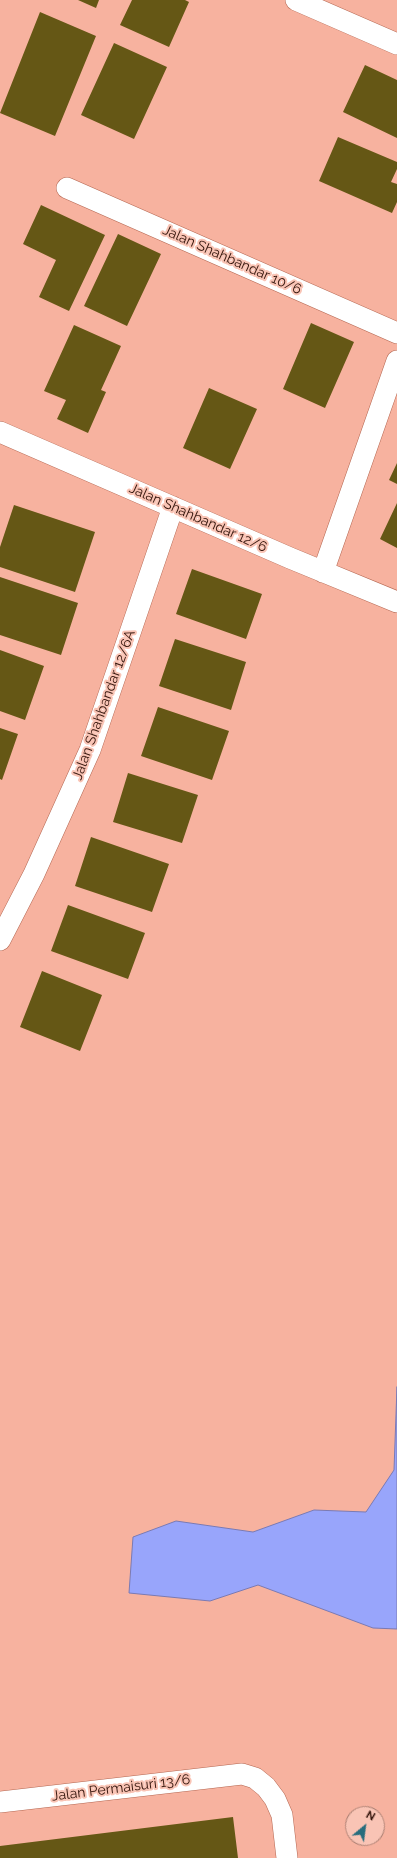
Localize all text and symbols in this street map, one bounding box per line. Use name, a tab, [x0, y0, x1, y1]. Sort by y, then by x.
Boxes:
street label: Jalan Shahbandar 10/6	[160, 222, 304, 298]
street label: Jalan Shahbandar 12/6	[127, 480, 269, 556]
street label: Jalan Shahbandar 12/6A	[69, 628, 139, 782]
street label: Jalan Permaisuri 13/6	[51, 1771, 191, 1805]
north arrow	[345, 1806, 385, 1846]
text: N	[364, 1808, 377, 1824]

